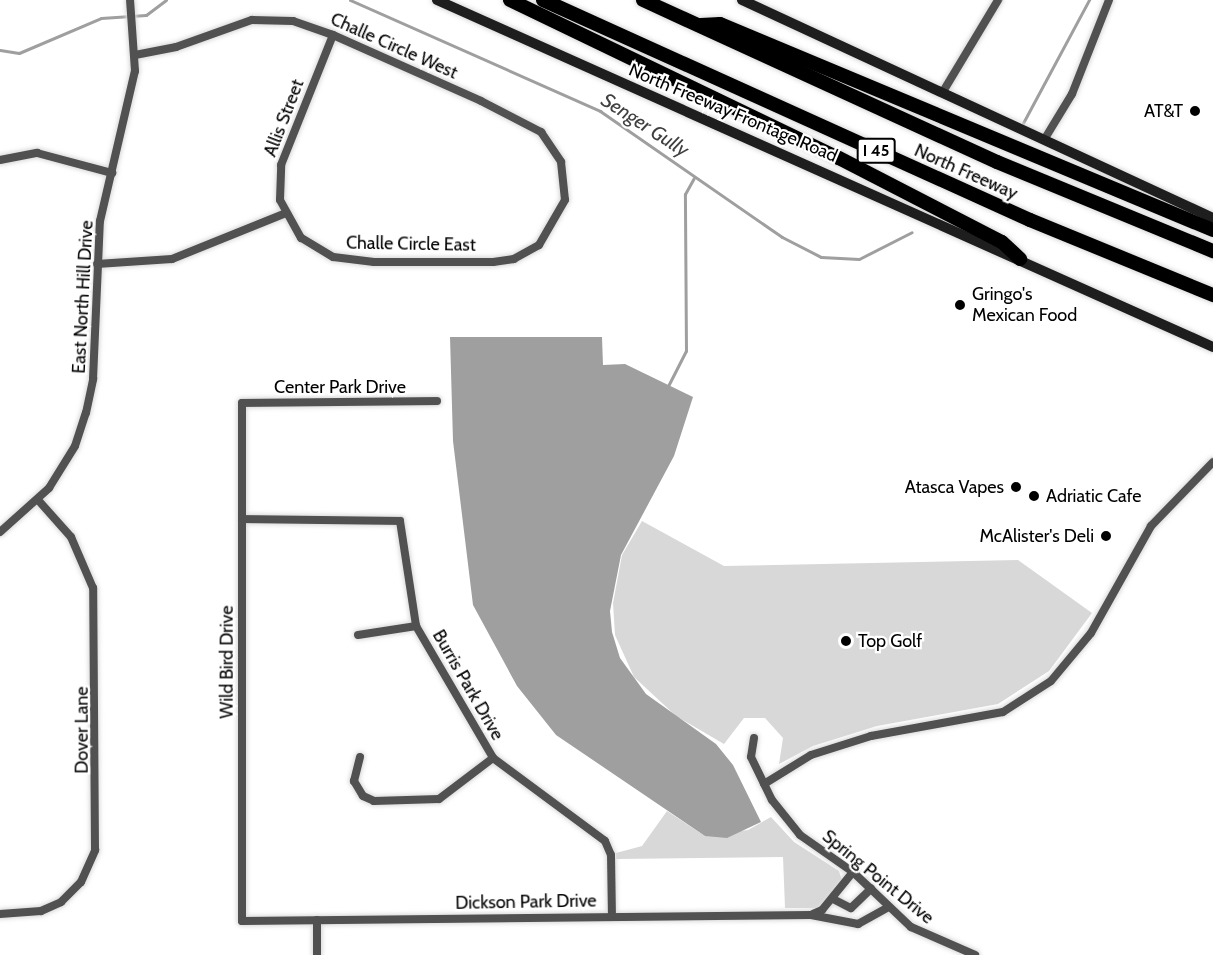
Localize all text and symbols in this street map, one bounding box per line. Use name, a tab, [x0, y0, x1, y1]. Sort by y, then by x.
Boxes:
street label: Challe Circle West	[327, 8, 461, 84]
street label: North Freeway Frontage Road	[625, 59, 841, 167]
street label: Allis Street	[259, 76, 309, 160]
water label: Senger Gully	[597, 88, 693, 162]
place label: AT&T	[1144, 100, 1183, 122]
marker: AT&T	[1188, 104, 1202, 118]
road number: I 45	[856, 138, 896, 164]
street label: North Freeway	[911, 140, 1021, 204]
street label: East North Hill Drive	[68, 220, 98, 374]
street label: Challe Circle East	[346, 232, 476, 256]
place label: Gringo's Mexican Food	[972, 284, 1077, 326]
marker: Gringo's Mexican Food	[953, 298, 967, 312]
street label: Center Park Drive	[274, 376, 406, 398]
place label: Atasca Vapes	[905, 476, 1004, 498]
marker: Atasca Vapes	[1009, 480, 1023, 494]
place label: Adriatic Cafe	[1046, 485, 1142, 507]
marker: Adriatic Cafe	[1027, 489, 1041, 503]
place label: McAlister's Deli	[979, 525, 1094, 547]
marker: McAlister's Deli	[1099, 529, 1113, 543]
street label: Wild Bird Drive	[216, 605, 238, 719]
street label: Burris Park Drive	[428, 626, 508, 744]
place label: Top Golf	[858, 630, 922, 652]
marker: Top Golf	[839, 634, 853, 648]
street label: Dover Lane	[71, 686, 93, 774]
street label: Spring Point Drive	[818, 825, 938, 929]
street label: Dickson Park Drive	[455, 890, 597, 914]

